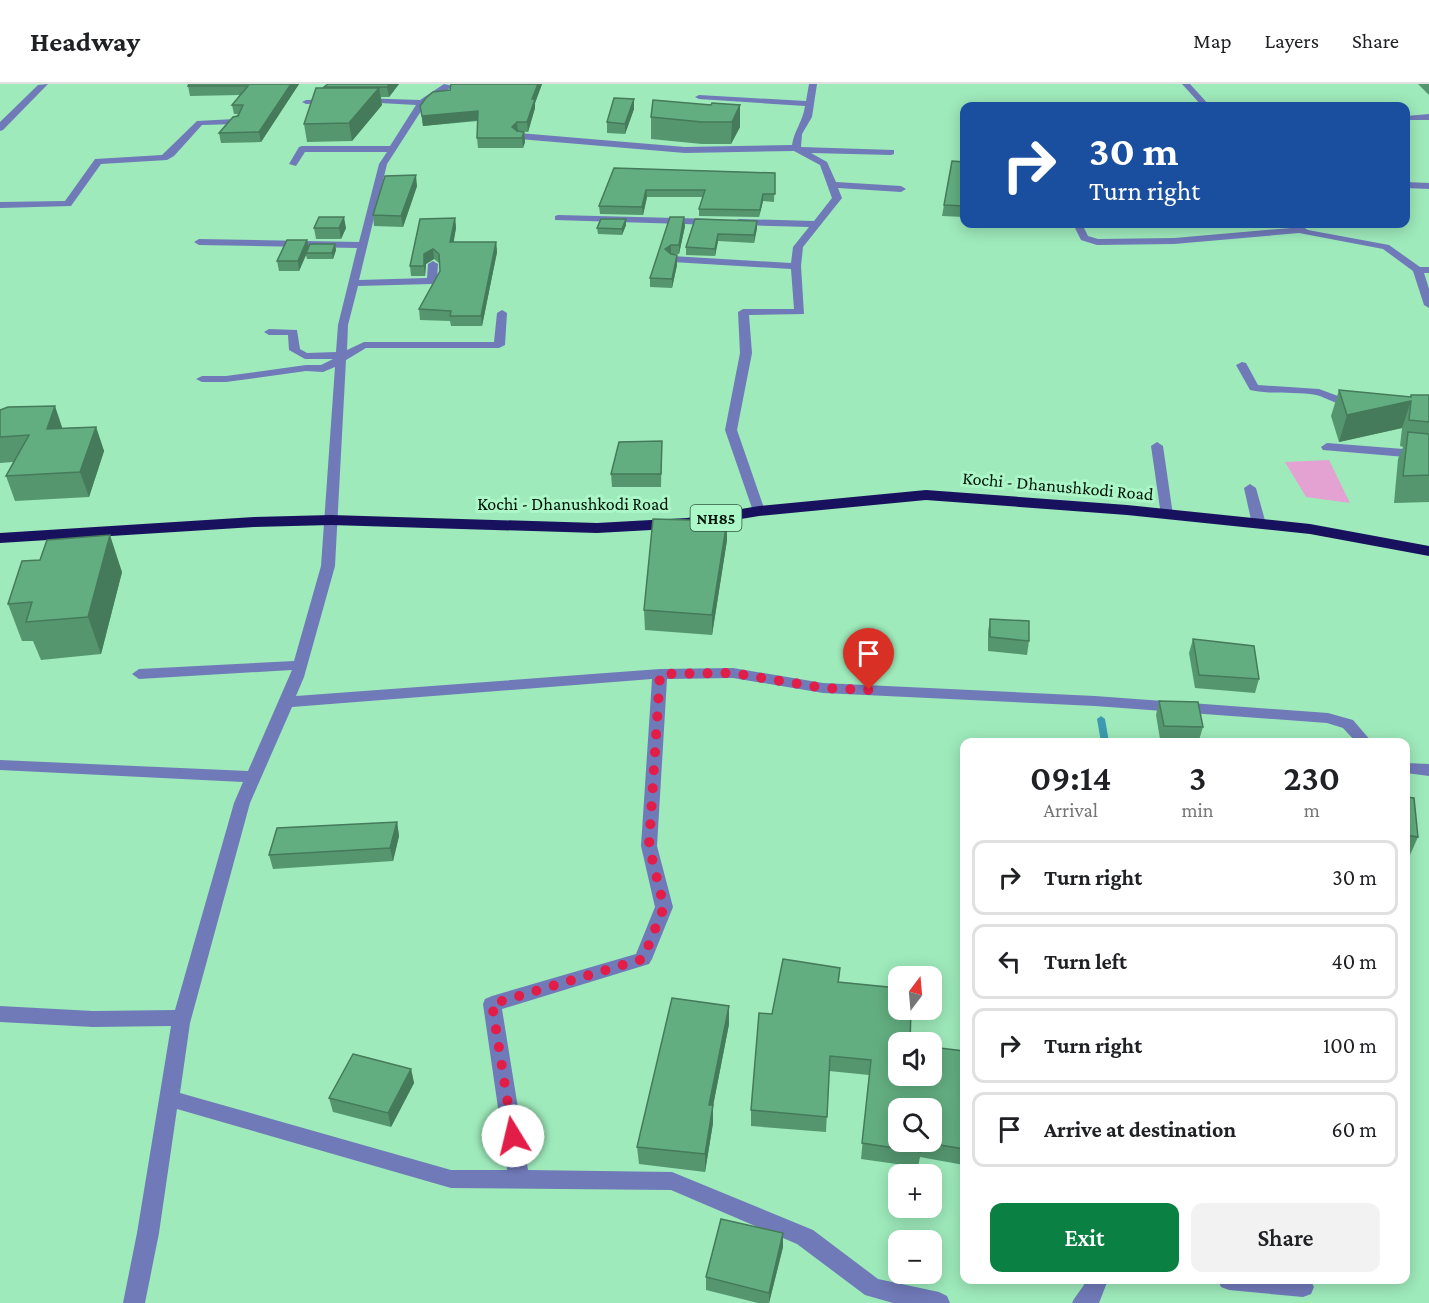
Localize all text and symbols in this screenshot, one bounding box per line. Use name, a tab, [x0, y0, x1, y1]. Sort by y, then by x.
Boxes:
text: Headway	[30, 26, 140, 57]
text: Map	[1193, 29, 1232, 53]
text: Layers	[1265, 29, 1319, 53]
text: Share	[1352, 29, 1399, 53]
icon: right	[990, 126, 1068, 204]
text: 30 m	[1089, 127, 1179, 174]
text: Turn right	[1089, 176, 1200, 206]
street label: Kochi - Dhanushkodi Road	[962, 468, 1155, 504]
street label: Kochi - Dhanushkodi Road	[477, 494, 669, 514]
road number: NH85	[690, 505, 742, 531]
pin	[843, 628, 894, 690]
icon: arrive	[852, 637, 885, 670]
text: 09:14	[1030, 758, 1112, 798]
text: 3	[1189, 758, 1206, 798]
text: 230	[1284, 758, 1340, 798]
text: Arrival	[1044, 799, 1098, 821]
text: min	[1182, 799, 1214, 821]
text: m	[1304, 799, 1320, 821]
icon: right	[993, 861, 1026, 894]
text: Turn right	[1044, 865, 1142, 890]
text: 30 m	[1332, 865, 1377, 890]
icon: left	[993, 945, 1026, 978]
text: Turn left	[1044, 949, 1127, 974]
text: 40 m	[1332, 949, 1377, 974]
north arrow	[888, 966, 942, 1020]
map controls	[888, 966, 942, 1284]
icon: right	[993, 1029, 1026, 1062]
button: sound	[888, 1032, 942, 1086]
text: Turn right	[1044, 1033, 1142, 1058]
text: 100 m	[1323, 1033, 1377, 1058]
button: search	[888, 1098, 942, 1152]
position arrow	[481, 1104, 545, 1168]
icon: arrive	[993, 1113, 1026, 1146]
text: Arrive at destination	[1044, 1117, 1236, 1142]
text: 60 m	[1332, 1117, 1377, 1142]
button: +	[888, 1164, 942, 1218]
button: Exit	[990, 1203, 1179, 1272]
button: Share	[1191, 1203, 1380, 1272]
button: −	[888, 1230, 942, 1284]

